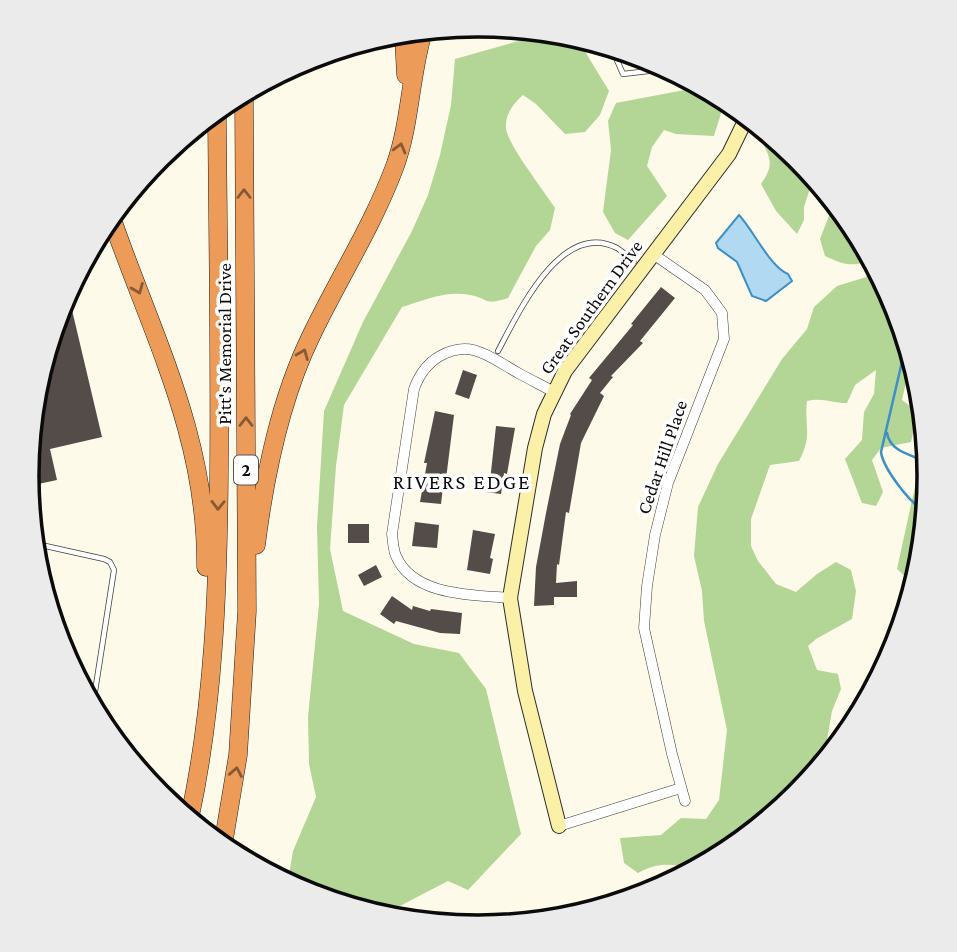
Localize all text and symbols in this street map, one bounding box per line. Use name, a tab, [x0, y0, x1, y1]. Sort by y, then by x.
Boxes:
one-way arrow	[392, 142, 406, 154]
one-way arrow	[236, 189, 252, 199]
street label: Great Southern Drive	[535, 236, 647, 378]
street label: Pitt's Memorial Drive	[214, 263, 235, 425]
one-way arrow	[129, 282, 143, 294]
one-way arrow	[295, 348, 309, 360]
street label: Cedar Hill Place	[633, 397, 691, 517]
one-way arrow	[238, 416, 254, 427]
road number: 2	[234, 456, 258, 484]
district label: RIVERS EDGE	[393, 470, 531, 494]
one-way arrow	[211, 500, 226, 511]
one-way arrow	[228, 766, 243, 777]

